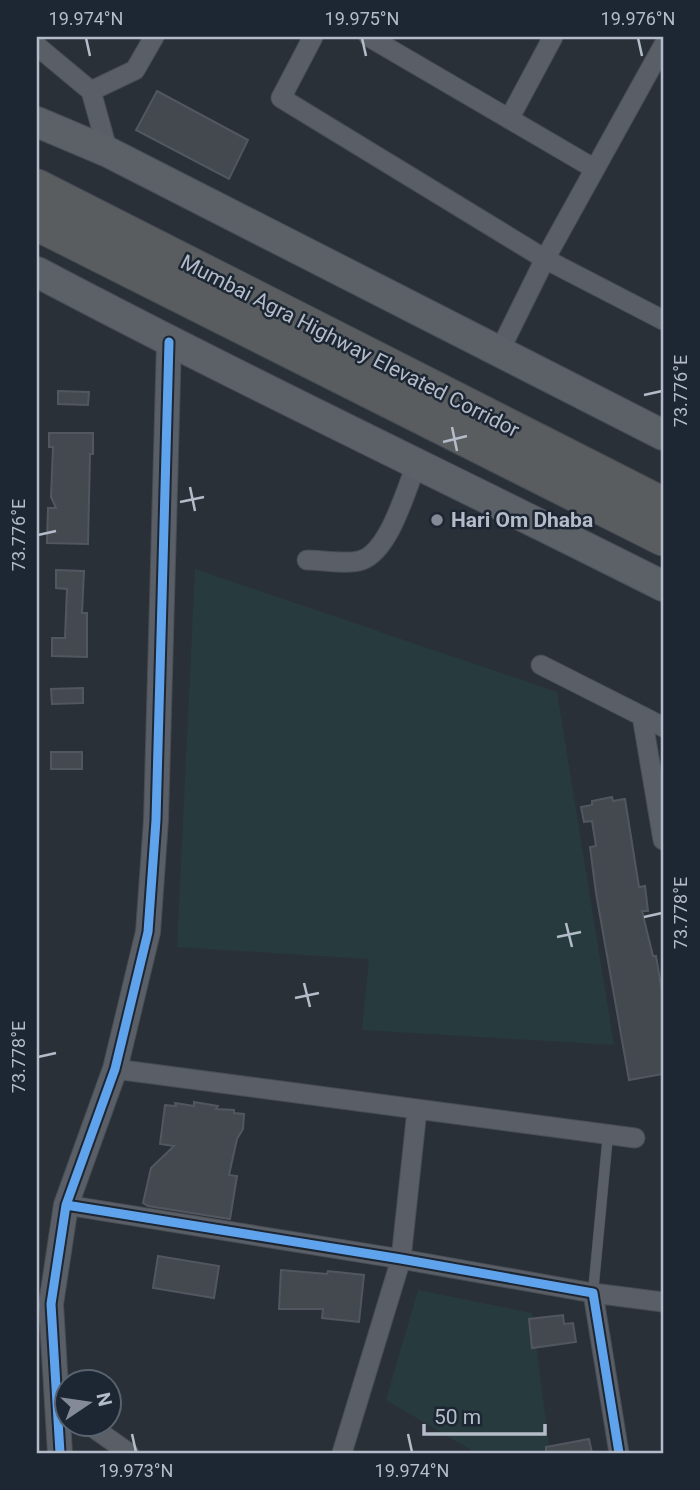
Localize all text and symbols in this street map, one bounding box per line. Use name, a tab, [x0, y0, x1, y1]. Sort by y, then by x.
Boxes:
text: 19.974°N	[49, 8, 123, 29]
text: 19.975°N	[325, 8, 399, 29]
text: 19.976°N	[601, 8, 675, 29]
street label: Mumbai Agra Highway Elevated Corridor	[177, 250, 523, 442]
text: 73.776°E	[670, 355, 691, 427]
text: 73.776°E	[8, 499, 29, 571]
place label: Hari Om Dhaba	[451, 508, 593, 532]
marker: Hari Om Dhaba	[429, 512, 445, 528]
text: 73.778°E	[670, 877, 691, 949]
text: 73.778°E	[8, 1021, 29, 1093]
north arrow	[52, 1368, 122, 1438]
text: N	[91, 1390, 117, 1408]
scale bar	[424, 1392, 544, 1436]
text: 50 m	[434, 1405, 481, 1429]
text: 19.973°N	[99, 1460, 173, 1481]
text: 19.974°N	[375, 1460, 449, 1481]

